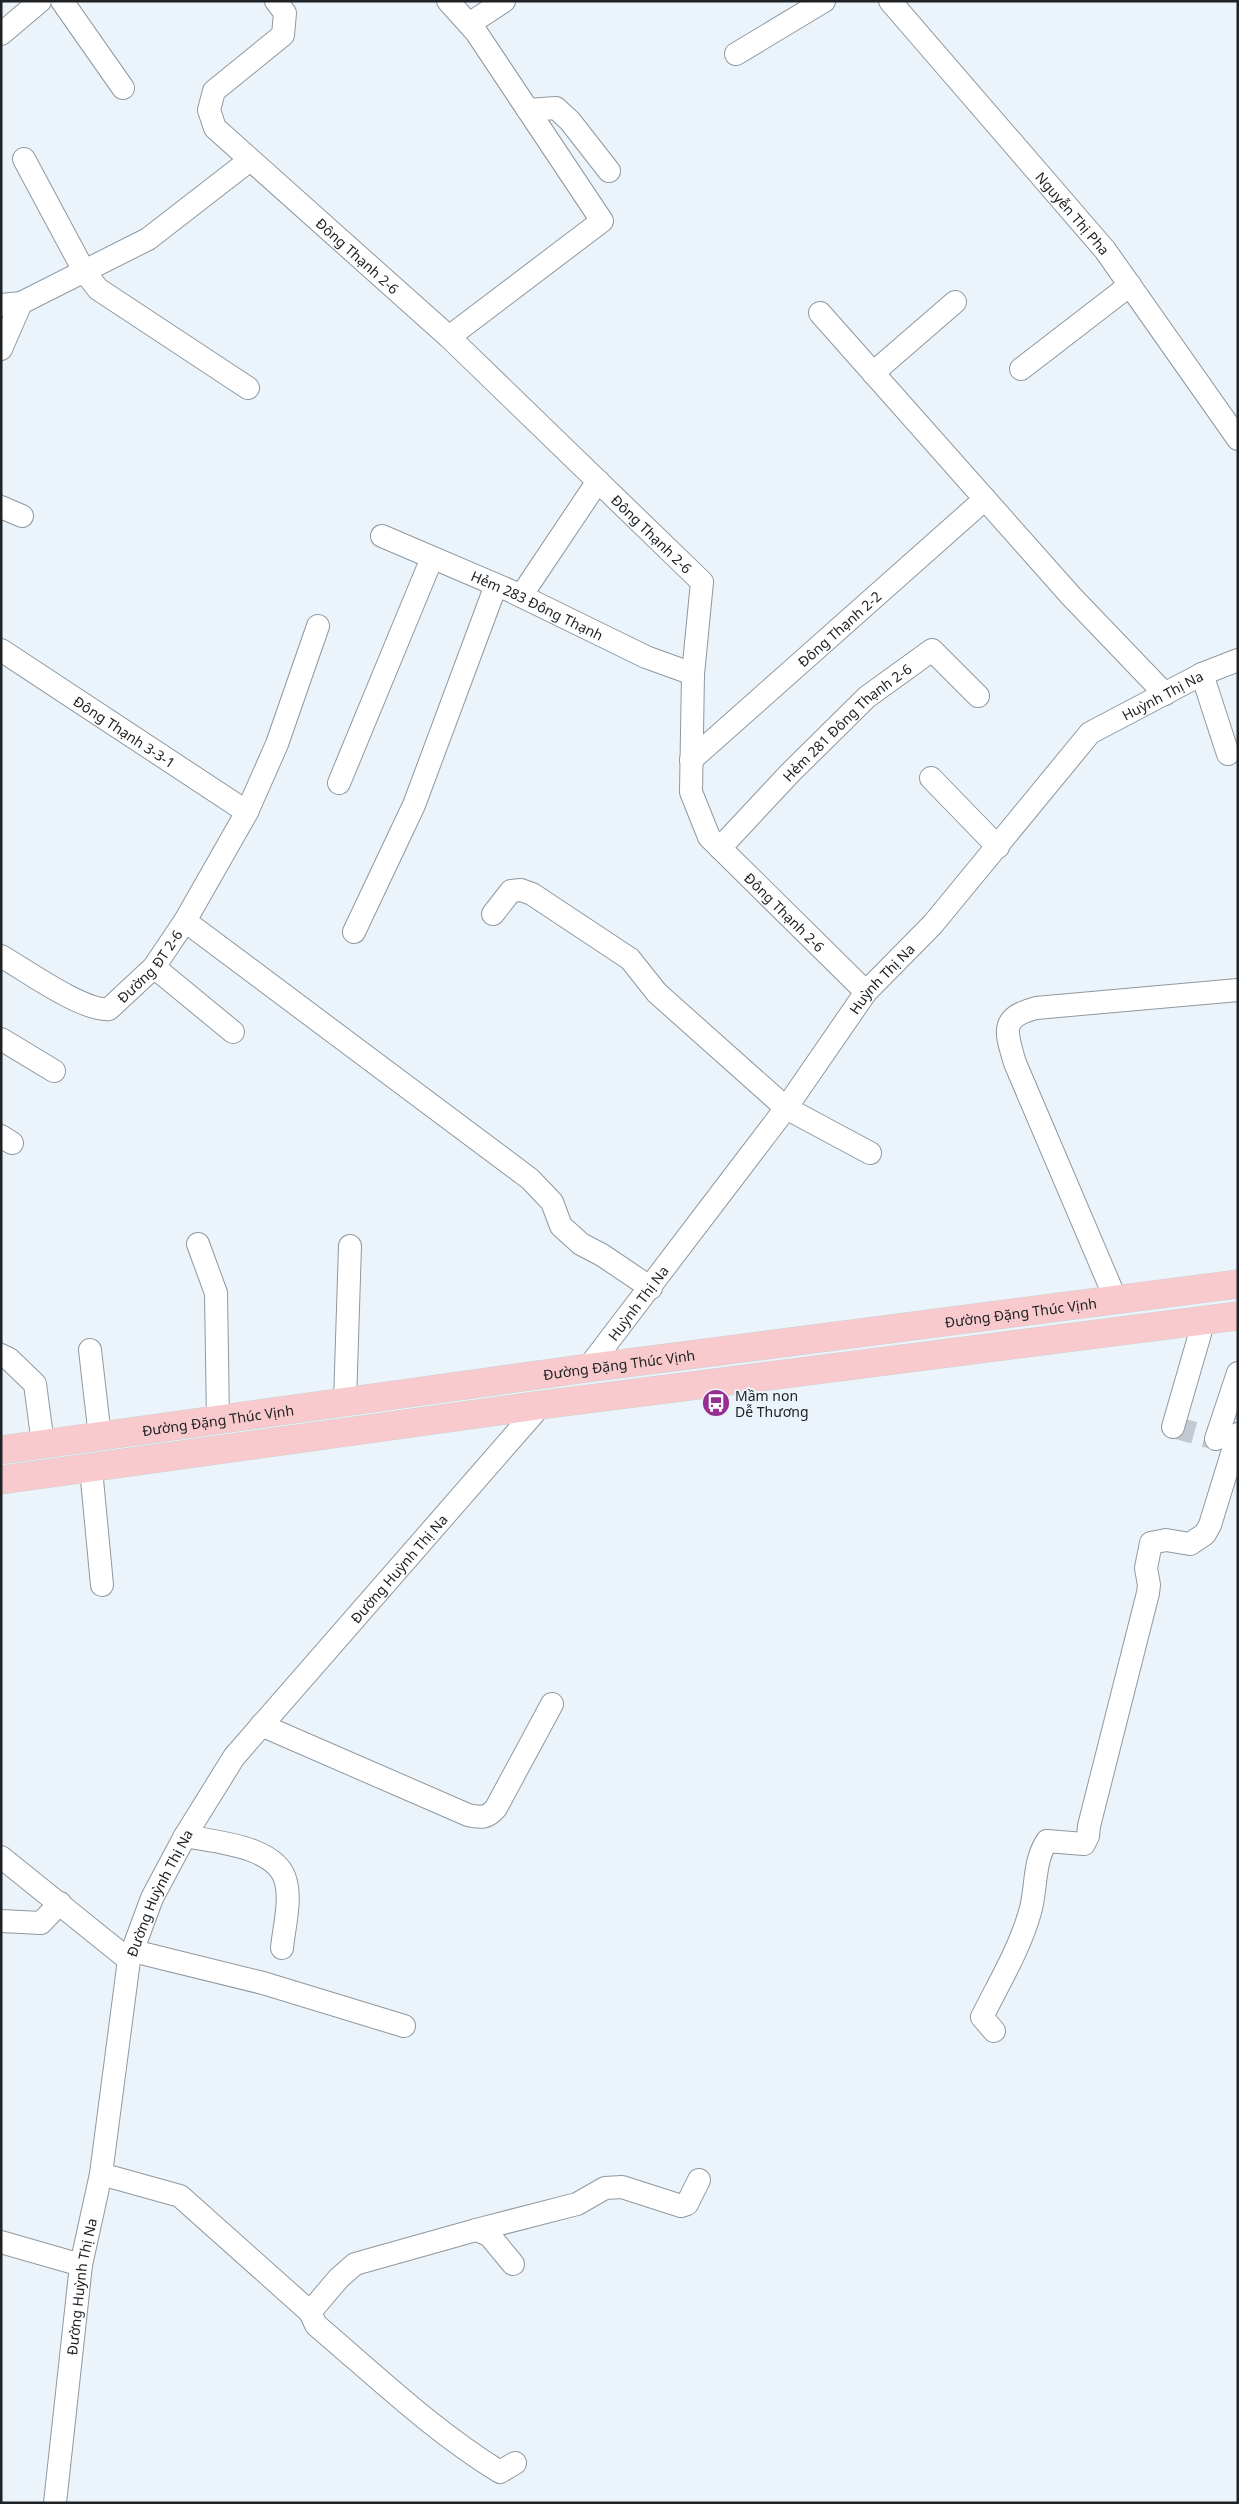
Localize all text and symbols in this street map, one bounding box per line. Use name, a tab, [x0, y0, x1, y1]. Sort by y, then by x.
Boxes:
street label: Nguyễn Thị Pha	[1032, 167, 1114, 258]
street label: Đông Thạnh 2-6	[312, 213, 403, 298]
street label: Đông Thạnh 2-6	[608, 490, 697, 577]
street label: Hẻm 283 Đông Thạnh	[468, 566, 607, 644]
street label: Đông Thạnh 2-2	[793, 586, 885, 671]
street label: Hẻm 281 Đông Thạnh 2-6	[778, 659, 915, 785]
street label: Huỳnh Thị Na	[1118, 666, 1206, 724]
street label: Đông Thạnh 3-3-1	[70, 691, 179, 772]
street label: Đông Thạnh 2-6	[741, 868, 829, 956]
street label: Đường ĐT 2-6	[113, 926, 186, 1006]
street label: Huỳnh Thị Na	[844, 939, 918, 1017]
street label: Huỳnh Thị Na	[603, 1261, 672, 1344]
street label: Đường Đặng Thúc Vịnh	[944, 1293, 1098, 1331]
street label: Đường Đặng Thúc Vịnh	[542, 1345, 696, 1384]
place label: Mầm non Dễ Thương	[735, 1386, 809, 1421]
bus stop icon: Mầm non Dễ Thương	[701, 1388, 731, 1418]
street label: Đường Đặng Thúc Vịnh	[141, 1400, 295, 1440]
street label: Đường Huỳnh Thị Na	[346, 1510, 451, 1627]
street label: Đường Huỳnh Thị Na	[122, 1825, 197, 1959]
street label: Đường Huỳnh Thị Na	[62, 2216, 101, 2356]

